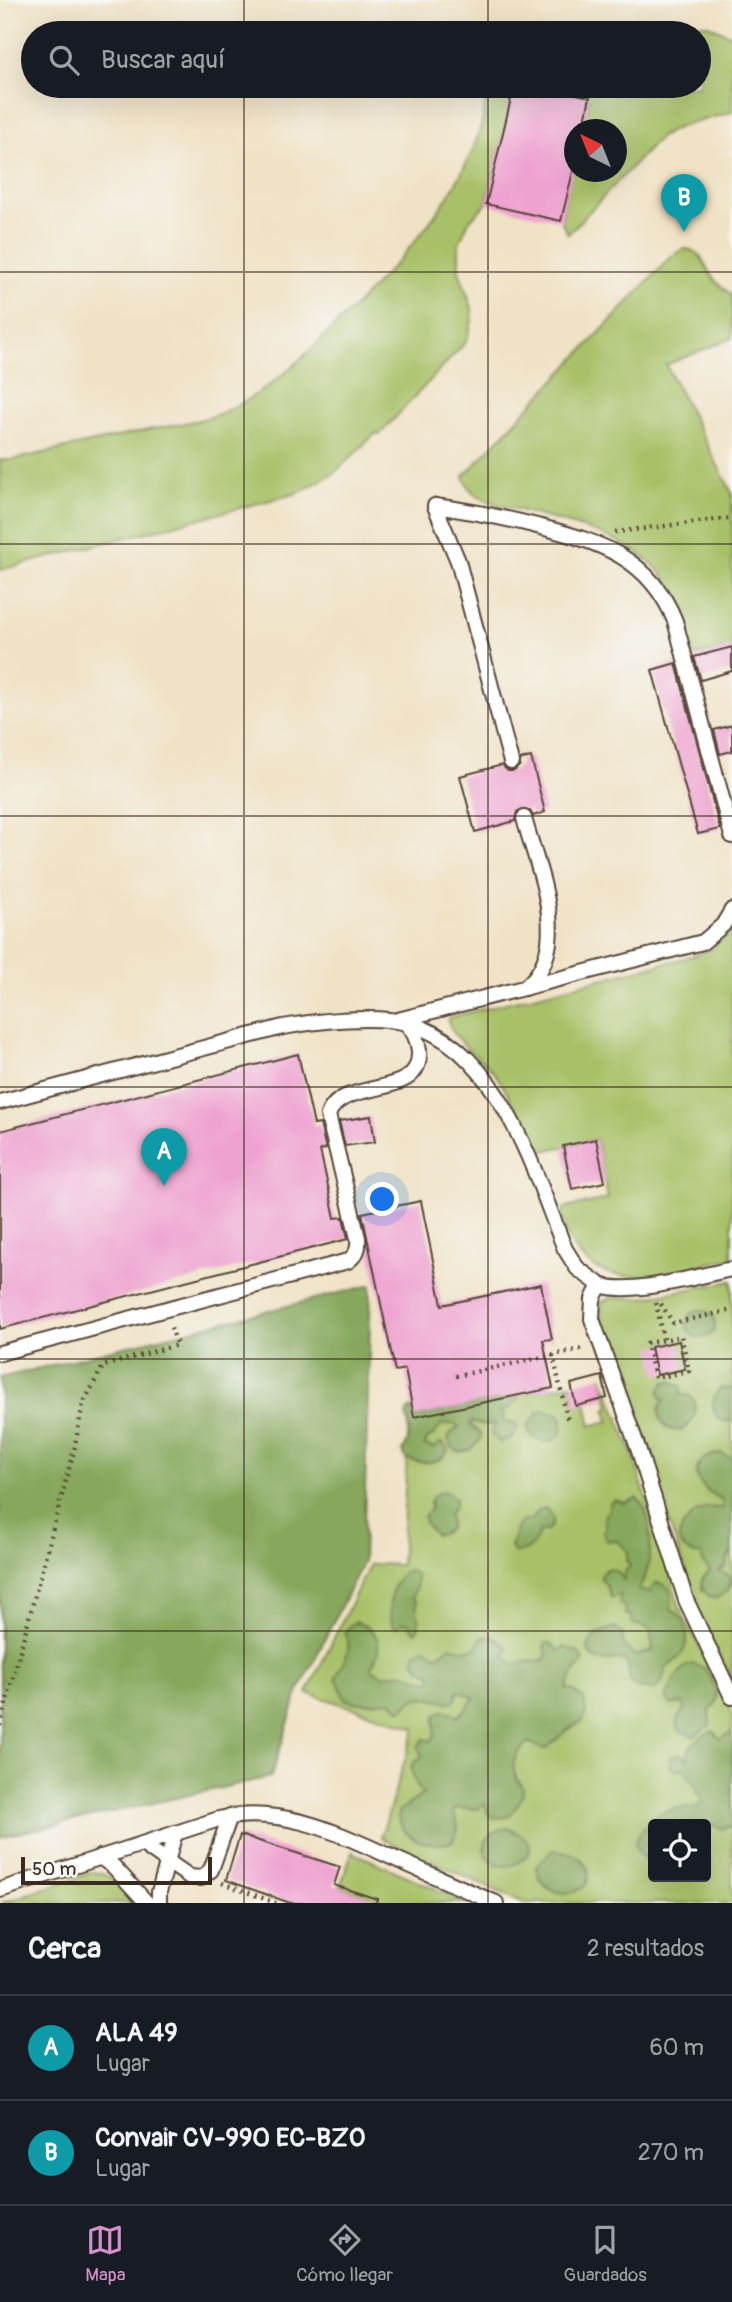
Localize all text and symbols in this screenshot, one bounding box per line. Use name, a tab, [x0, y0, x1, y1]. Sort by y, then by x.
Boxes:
search box	[21, 21, 711, 98]
icon: search	[45, 41, 83, 79]
text: Buscar aquí	[101, 44, 225, 76]
north arrow	[564, 119, 627, 182]
pin: B	[661, 174, 707, 232]
pin: A	[141, 1128, 187, 1186]
your location	[365, 1182, 399, 1216]
map controls	[648, 1819, 711, 1882]
button: locate	[648, 1819, 711, 1882]
scale bar	[21, 1854, 212, 1886]
text: 50 m	[32, 1857, 76, 1881]
text: Cerca	[28, 1930, 101, 1967]
text: 2 resultados	[587, 1934, 704, 1963]
text: ALA 49	[95, 2017, 178, 2049]
text: A	[44, 2033, 58, 2062]
text: 60 m	[649, 2033, 704, 2062]
text: Lugar	[95, 2049, 150, 2078]
text: Convair CV-990 EC-BZO	[95, 2122, 365, 2154]
text: B	[44, 2138, 58, 2167]
text: 270 m	[638, 2138, 704, 2167]
text: Lugar	[95, 2154, 150, 2183]
tab: Mapa	[85, 2221, 126, 2287]
tab: Cómo llegar	[296, 2221, 393, 2287]
tab: Guardados	[564, 2221, 647, 2287]

